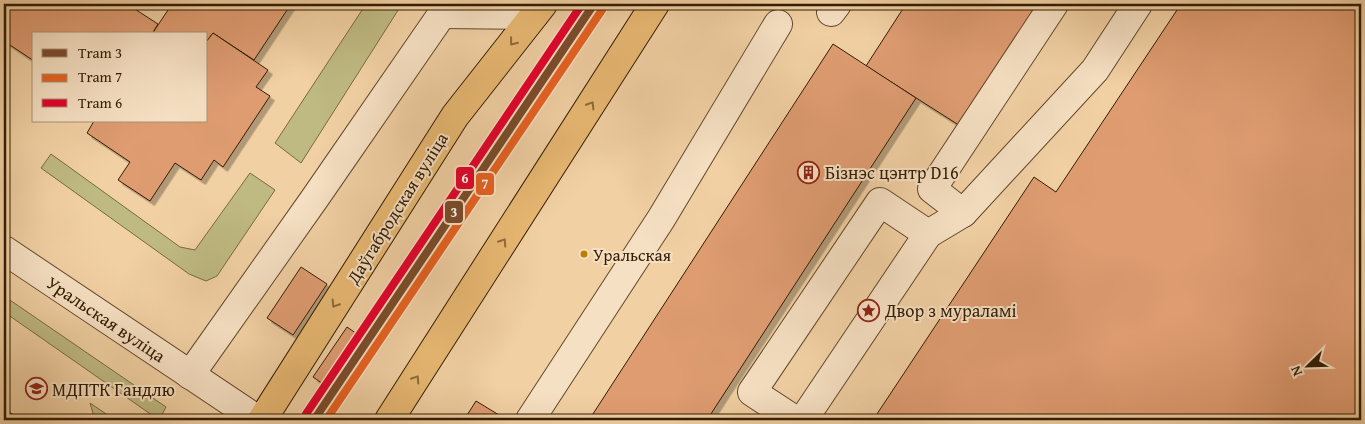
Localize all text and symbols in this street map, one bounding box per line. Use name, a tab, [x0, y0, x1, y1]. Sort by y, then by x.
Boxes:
legend	[32, 32, 208, 122]
one-way arrow	[510, 36, 519, 46]
text: Tram 3	[78, 42, 122, 63]
text: Tram 7	[78, 66, 122, 87]
text: Tram 6	[78, 92, 122, 113]
one-way arrow	[584, 102, 594, 111]
street label: Даўгабродская вуліца	[339, 127, 455, 290]
place label: Бізнэс цэнтр D16	[825, 159, 959, 186]
building icon: Бізнэс цэнтр D16	[797, 160, 821, 184]
line badge: 6	[455, 166, 475, 190]
text: 6	[461, 168, 469, 188]
line badge: 7	[475, 172, 495, 196]
text: 7	[481, 174, 489, 194]
line badge: 3	[444, 200, 464, 224]
text: 3	[450, 202, 458, 222]
one-way arrow	[497, 239, 507, 248]
place label: Уральская	[593, 242, 672, 267]
marker: Уральская	[579, 249, 589, 259]
street label: Уральская вуліца	[41, 269, 171, 369]
place label: Двор з мураламі	[884, 297, 1017, 324]
place icon: Двор з мураламі	[857, 298, 881, 322]
one-way arrow	[332, 299, 342, 308]
north arrow	[1282, 342, 1332, 392]
text: N	[1285, 362, 1307, 379]
place label: МДПТК Гандлю	[52, 376, 175, 403]
one-way arrow	[409, 376, 419, 385]
school or university icon: МДПТК Гандлю	[24, 377, 48, 401]

